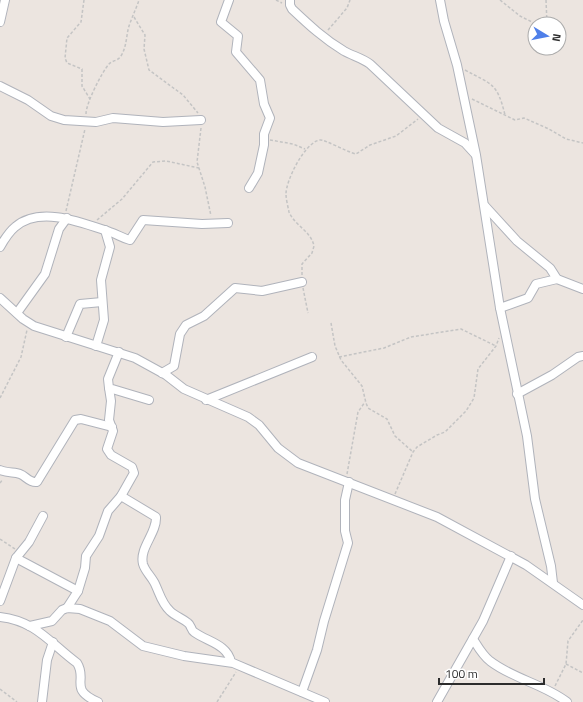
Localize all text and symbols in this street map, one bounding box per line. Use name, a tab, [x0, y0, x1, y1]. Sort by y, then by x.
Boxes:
north arrow	[527, 16, 567, 56]
text: N	[548, 33, 565, 43]
scale bar	[439, 660, 544, 686]
text: 100 m	[445, 664, 478, 683]

